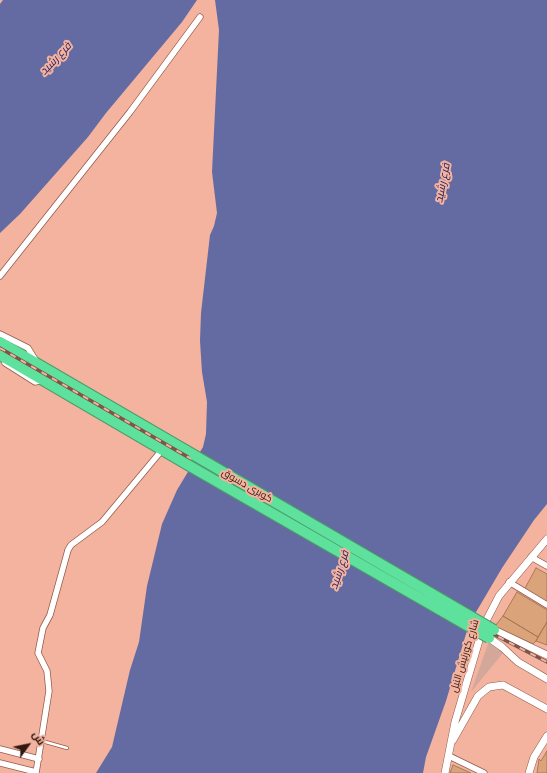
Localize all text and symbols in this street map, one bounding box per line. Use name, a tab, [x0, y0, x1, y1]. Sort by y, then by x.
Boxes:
water label: فرع رشيد	[38, 40, 74, 78]
water label: فرع رشيد	[433, 162, 453, 204]
street label: كوبرى دسوق	[219, 467, 275, 505]
water label: فرع رشيد	[328, 549, 352, 591]
street label: شارع كورنيش النيل	[448, 618, 482, 694]
north arrow	[8, 725, 48, 765]
text: ش	[29, 729, 48, 748]

